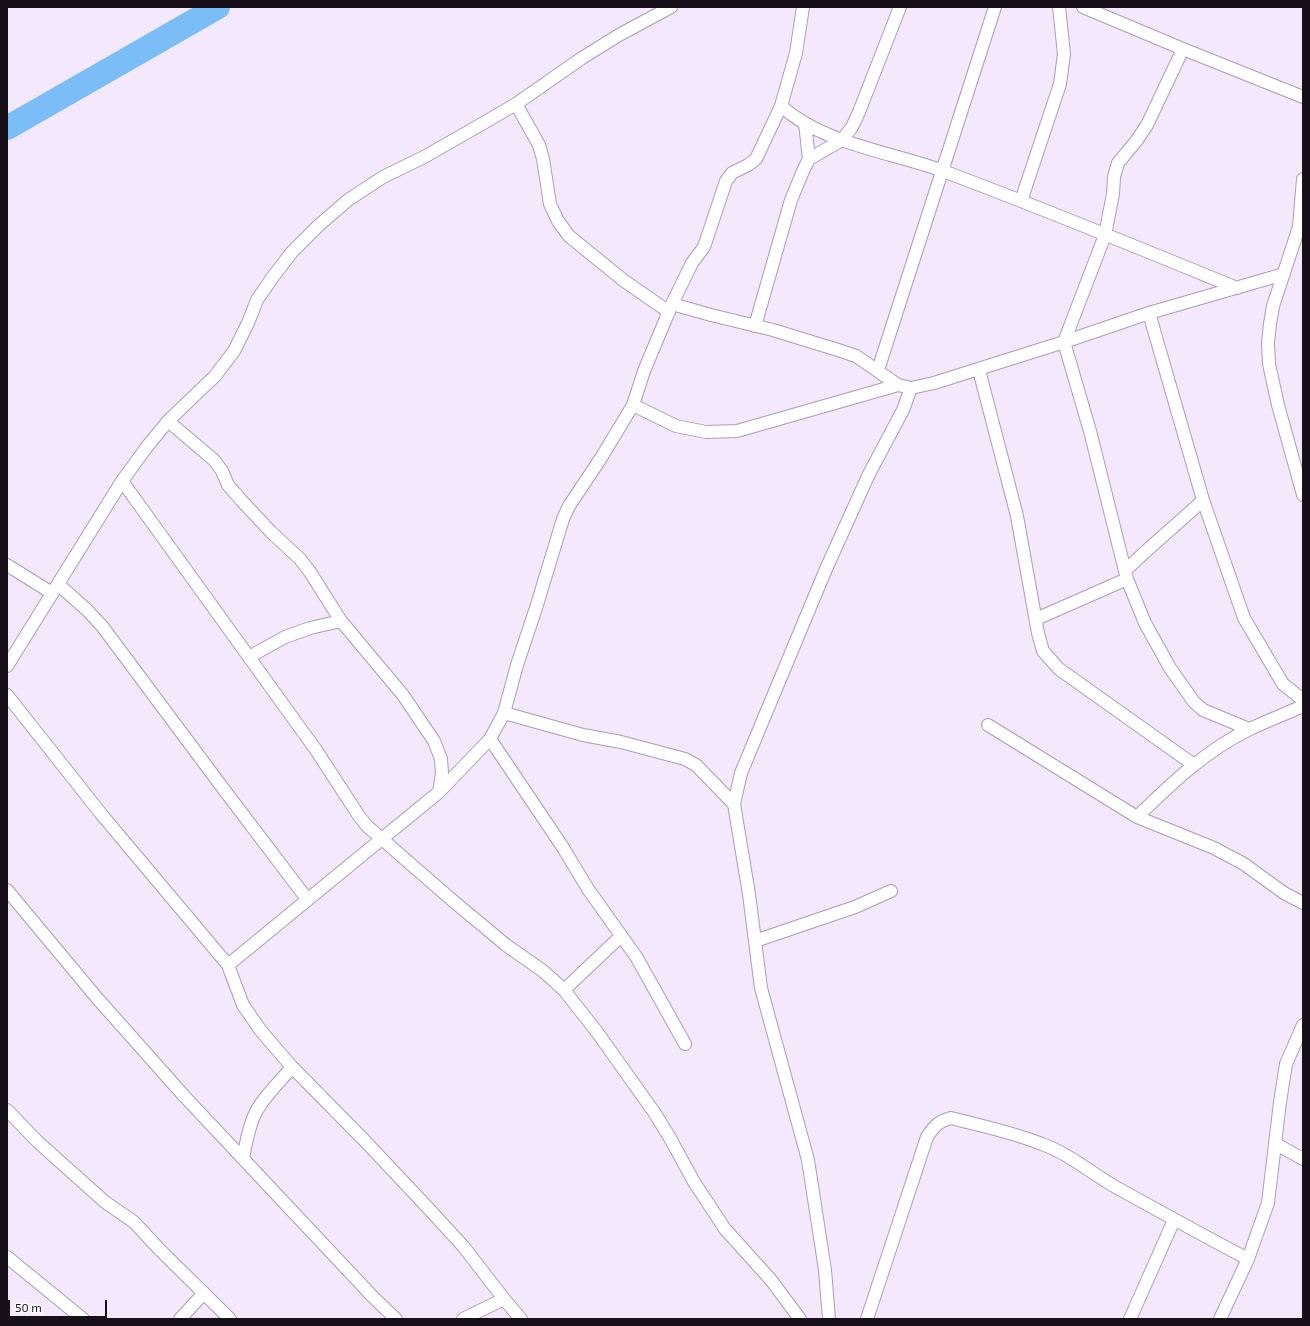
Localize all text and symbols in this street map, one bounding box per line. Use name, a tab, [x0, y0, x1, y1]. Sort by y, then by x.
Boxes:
scale bar	[10, 1292, 109, 1318]
text: 50 m	[15, 1300, 42, 1314]

